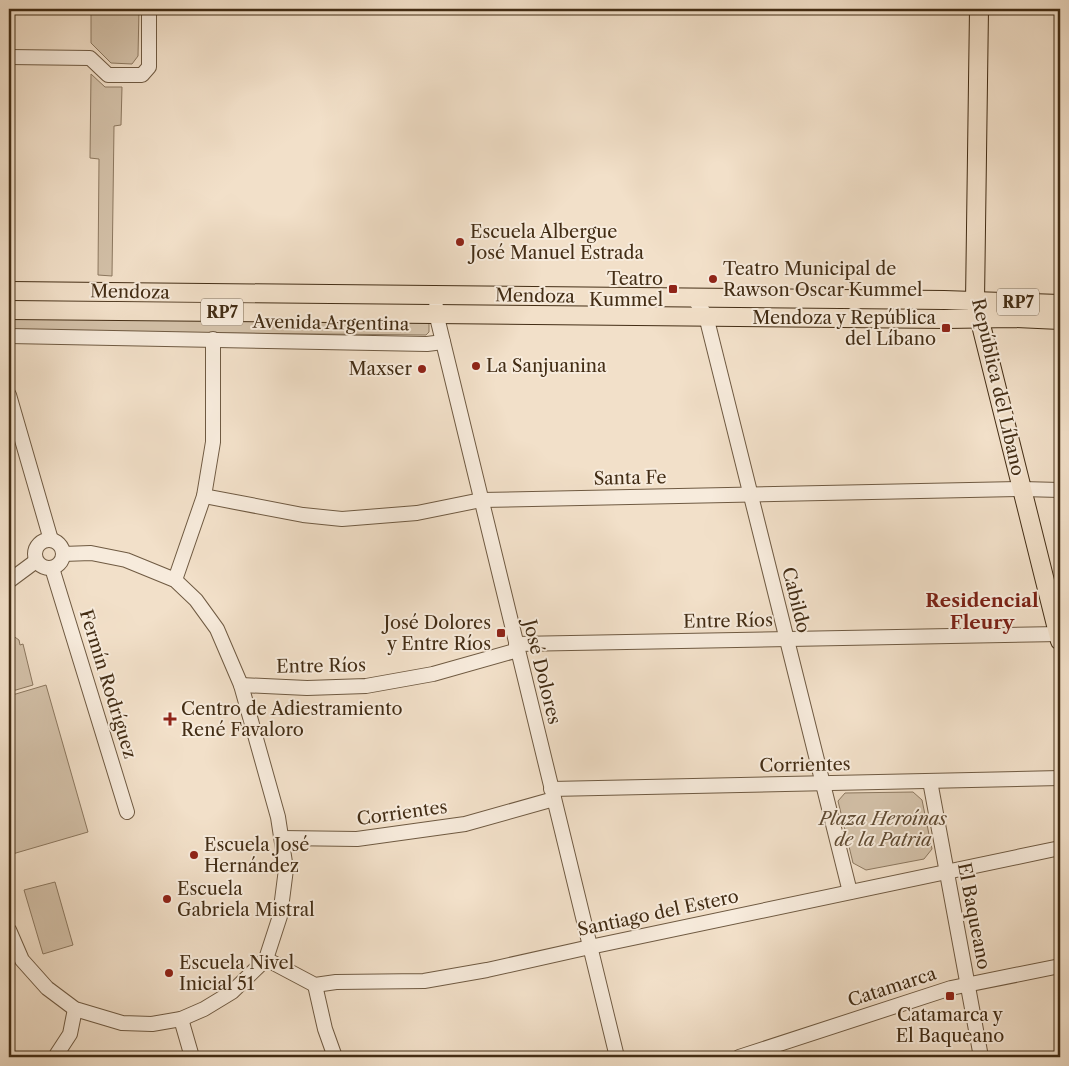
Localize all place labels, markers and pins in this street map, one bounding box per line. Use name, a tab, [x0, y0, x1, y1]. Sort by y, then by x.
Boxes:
place label: Escuela Albergue José Manuel Estrada	[467, 221, 644, 264]
marker: Escuela Albergue José Manuel Estrada	[454, 236, 466, 248]
place label: Teatro Municipal de Rawson Oscar Kummel	[723, 258, 922, 301]
place label: Teatro Kummel	[589, 268, 663, 311]
marker: Teatro Municipal de Rawson Oscar Kummel	[707, 273, 719, 285]
marker: Teatro Kummel	[667, 283, 679, 295]
place label: Mendoza y República del Líbano	[752, 307, 936, 350]
marker: Mendoza y República del Líbano	[940, 322, 952, 334]
place label: La Sanjuanina	[486, 355, 607, 377]
place label: Maxser	[348, 358, 412, 380]
marker: La Sanjuanina	[470, 360, 482, 372]
marker: Maxser	[416, 363, 428, 375]
place label: José Dolores y Entre Ríos	[381, 612, 491, 655]
marker: José Dolores y Entre Ríos	[495, 627, 507, 639]
place label: Centro de Adiestramiento René Favaloro	[181, 698, 403, 741]
marker: Centro de Adiestramiento René Favaloro	[163, 712, 177, 726]
place label: Escuela José Hernández	[204, 834, 309, 877]
marker: Escuela José Hernández	[188, 849, 200, 861]
place label: Escuela Gabriela Mistral	[177, 878, 315, 921]
marker: Escuela Gabriela Mistral	[161, 893, 173, 905]
place label: Escuela Nivel Inicial 51	[179, 952, 294, 995]
marker: Escuela Nivel Inicial 51	[163, 967, 175, 979]
marker: Catamarca y El Baqueano	[944, 990, 956, 1002]
place label: Catamarca y El Baqueano	[896, 1004, 1004, 1047]

